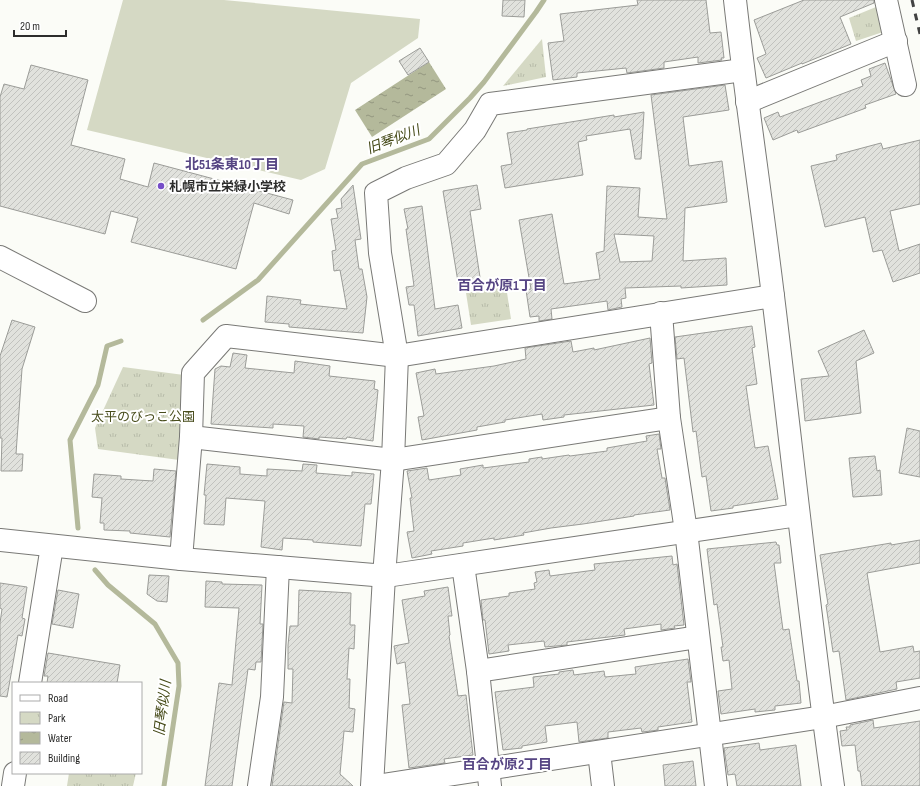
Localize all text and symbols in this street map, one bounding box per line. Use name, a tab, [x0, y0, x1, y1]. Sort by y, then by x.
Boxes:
scale bar	[14, 12, 66, 38]
text: 20 m	[20, 19, 40, 34]
water label: 旧琴似川	[364, 121, 424, 157]
district label: 北51条東10丁目	[185, 156, 279, 173]
place label: 札幌市立栄緑小学校	[169, 179, 286, 195]
marker: 札幌市立栄緑小学校	[156, 181, 166, 191]
district label: 百合が原1丁目	[457, 277, 547, 294]
park label: 太平のびっこ公園	[91, 409, 195, 425]
water label: 旧琴似川	[151, 677, 175, 737]
legend	[12, 682, 142, 774]
text: Road	[48, 691, 68, 706]
text: Park	[48, 711, 66, 726]
text: Water	[48, 731, 72, 746]
text: Building	[48, 751, 80, 766]
district label: 百合が原2丁目	[462, 756, 552, 773]

